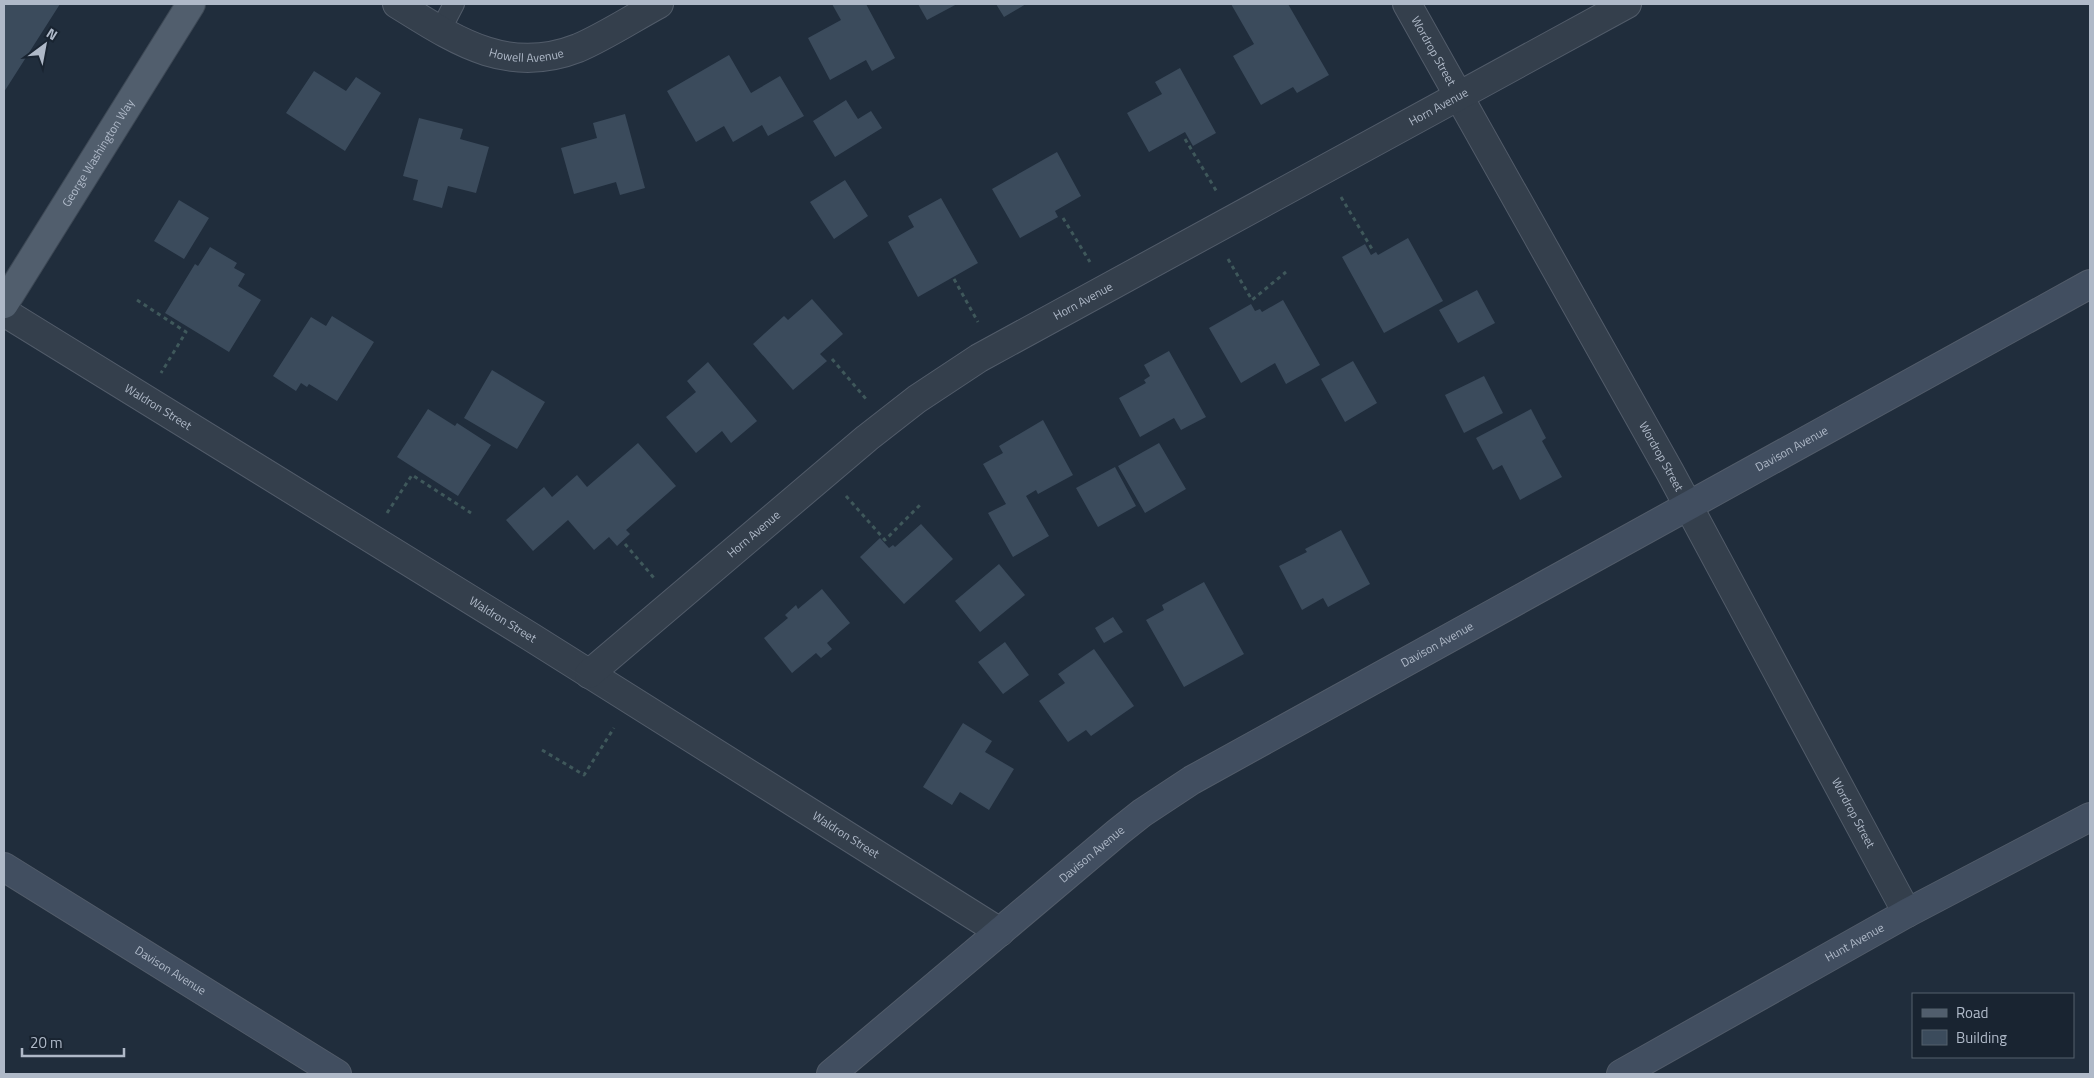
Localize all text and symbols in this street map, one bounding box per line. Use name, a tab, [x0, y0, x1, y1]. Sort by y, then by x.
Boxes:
street label: Wordrop Street	[1407, 12, 1462, 90]
north arrow	[20, 20, 70, 70]
text: N	[42, 22, 62, 45]
street label: Howell Avenue	[487, 43, 566, 67]
street label: Horn Avenue	[1405, 83, 1471, 131]
street label: George Washington Way	[57, 95, 139, 210]
street label: Horn Avenue	[1050, 277, 1116, 325]
street label: Waldron Street	[121, 379, 196, 435]
street label: Wordrop Street	[1634, 418, 1689, 495]
street label: Davison Avenue	[1752, 421, 1831, 476]
street label: Horn Avenue	[722, 505, 784, 562]
street label: Waldron Street	[466, 591, 541, 648]
street label: Davison Avenue	[1397, 616, 1477, 672]
street label: Wordrop Street	[1827, 774, 1881, 852]
street label: Waldron Street	[809, 806, 884, 863]
street label: Davison Avenue	[1054, 820, 1128, 887]
street label: Hunt Avenue	[1821, 918, 1887, 966]
street label: Davison Avenue	[131, 941, 210, 999]
legend	[1912, 993, 2074, 1058]
text: Road	[1956, 1001, 1988, 1024]
scale bar	[22, 1026, 125, 1058]
text: Building	[1956, 1026, 2007, 1049]
text: 20 m	[30, 1031, 63, 1054]

